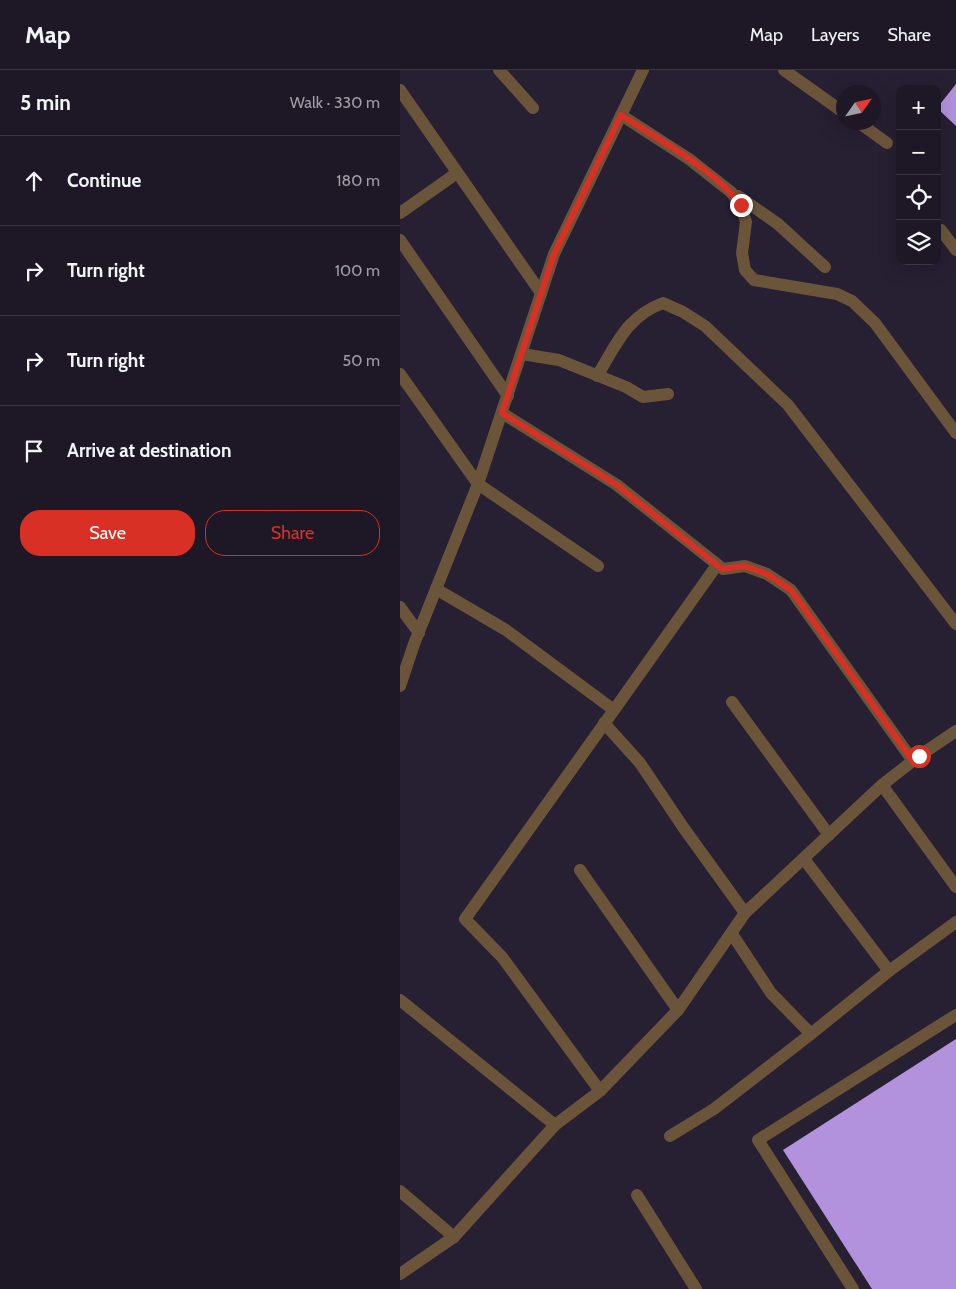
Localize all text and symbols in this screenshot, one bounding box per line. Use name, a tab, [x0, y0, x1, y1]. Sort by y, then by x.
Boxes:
text: Map	[25, 20, 71, 49]
text: Map	[750, 24, 783, 46]
text: Layers	[811, 24, 860, 46]
text: Share	[888, 24, 931, 46]
north arrow	[836, 85, 881, 130]
map controls	[896, 85, 941, 265]
button: +	[896, 85, 941, 130]
text: 5 min	[20, 90, 71, 115]
text: Walk · 330 m	[290, 93, 380, 112]
button: −	[896, 130, 941, 175]
icon: ahead	[20, 167, 48, 195]
text: Continue	[67, 169, 141, 192]
text: 180 m	[336, 171, 380, 190]
button: locate	[896, 175, 941, 220]
route end	[730, 194, 753, 217]
button: layers	[896, 220, 941, 265]
icon: right	[20, 257, 48, 285]
text: Turn right	[67, 259, 145, 282]
text: 100 m	[335, 261, 380, 280]
icon: right	[20, 347, 48, 375]
text: Turn right	[67, 349, 145, 372]
text: 50 m	[343, 351, 380, 370]
icon: arrive	[20, 437, 48, 465]
text: Arrive at destination	[67, 439, 231, 462]
button: Save	[20, 510, 195, 556]
button: Share	[205, 510, 380, 556]
route start	[908, 745, 931, 768]

